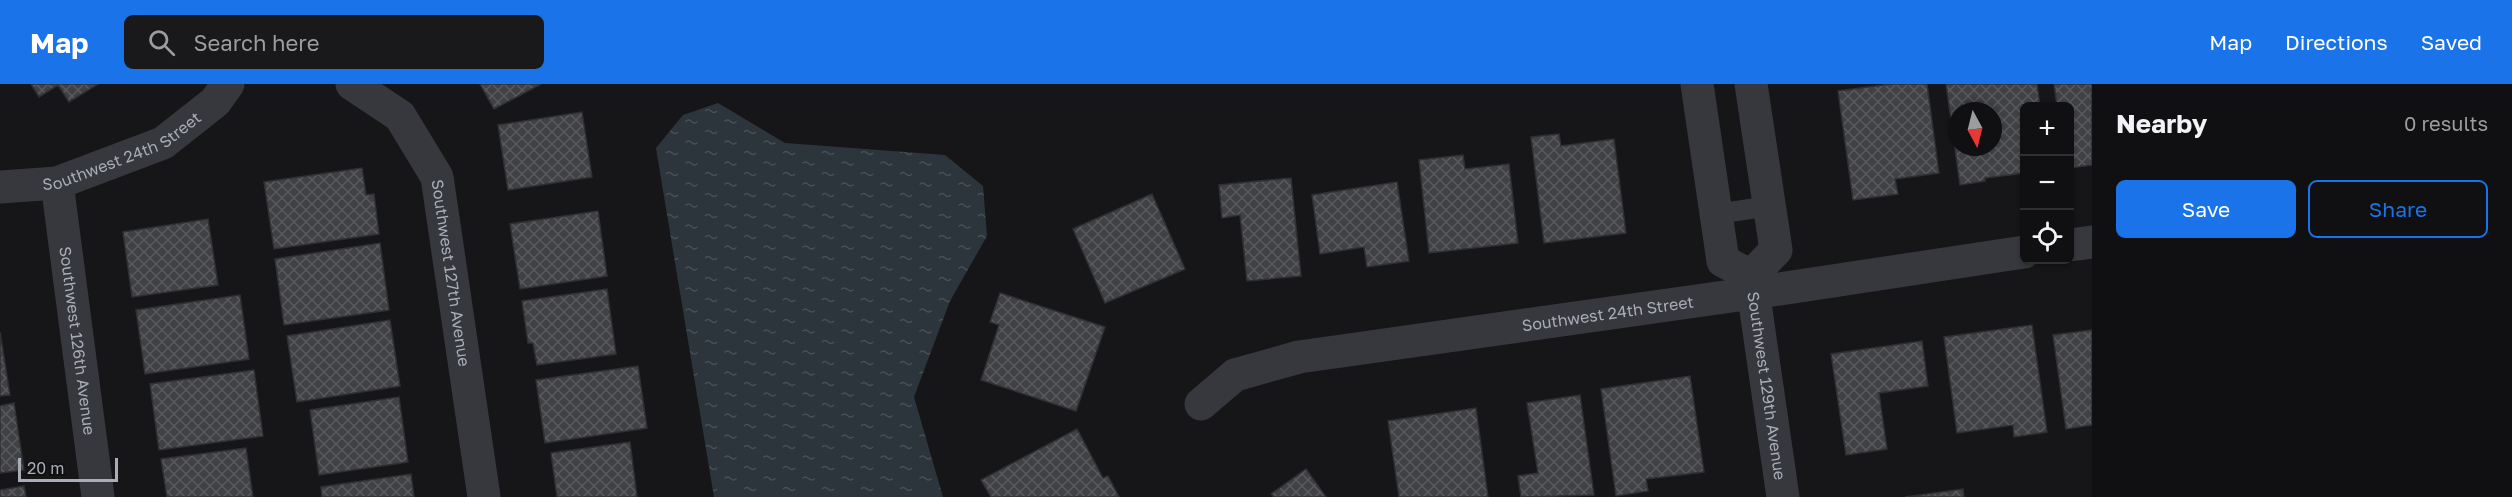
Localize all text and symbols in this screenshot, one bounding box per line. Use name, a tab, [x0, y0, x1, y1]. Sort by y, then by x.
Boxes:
search box	[124, 15, 544, 69]
text: Map	[30, 26, 88, 59]
icon: search	[145, 26, 178, 59]
text: Search here	[193, 29, 319, 56]
text: Map	[2209, 29, 2252, 55]
text: Directions	[2285, 29, 2388, 55]
text: Saved	[2421, 29, 2482, 55]
north arrow	[1948, 102, 2002, 156]
map controls	[2020, 102, 2074, 264]
button: +	[2020, 102, 2074, 156]
street label: Southwest 24th Street	[42, 107, 205, 194]
text: Nearby	[2116, 108, 2207, 139]
text: 0 results	[2404, 111, 2488, 135]
button: −	[2020, 156, 2074, 210]
street label: Southwest 127th Avenue	[427, 178, 475, 368]
button: Save	[2116, 180, 2296, 238]
button: Share	[2308, 180, 2488, 238]
button: locate	[2020, 210, 2074, 264]
street label: Southwest 126th Avenue	[55, 245, 100, 436]
street label: Southwest 129th Avenue	[1743, 290, 1790, 481]
street label: Southwest 24th Street	[1521, 291, 1695, 335]
scale bar	[18, 455, 118, 482]
text: 20 m	[27, 458, 64, 478]

